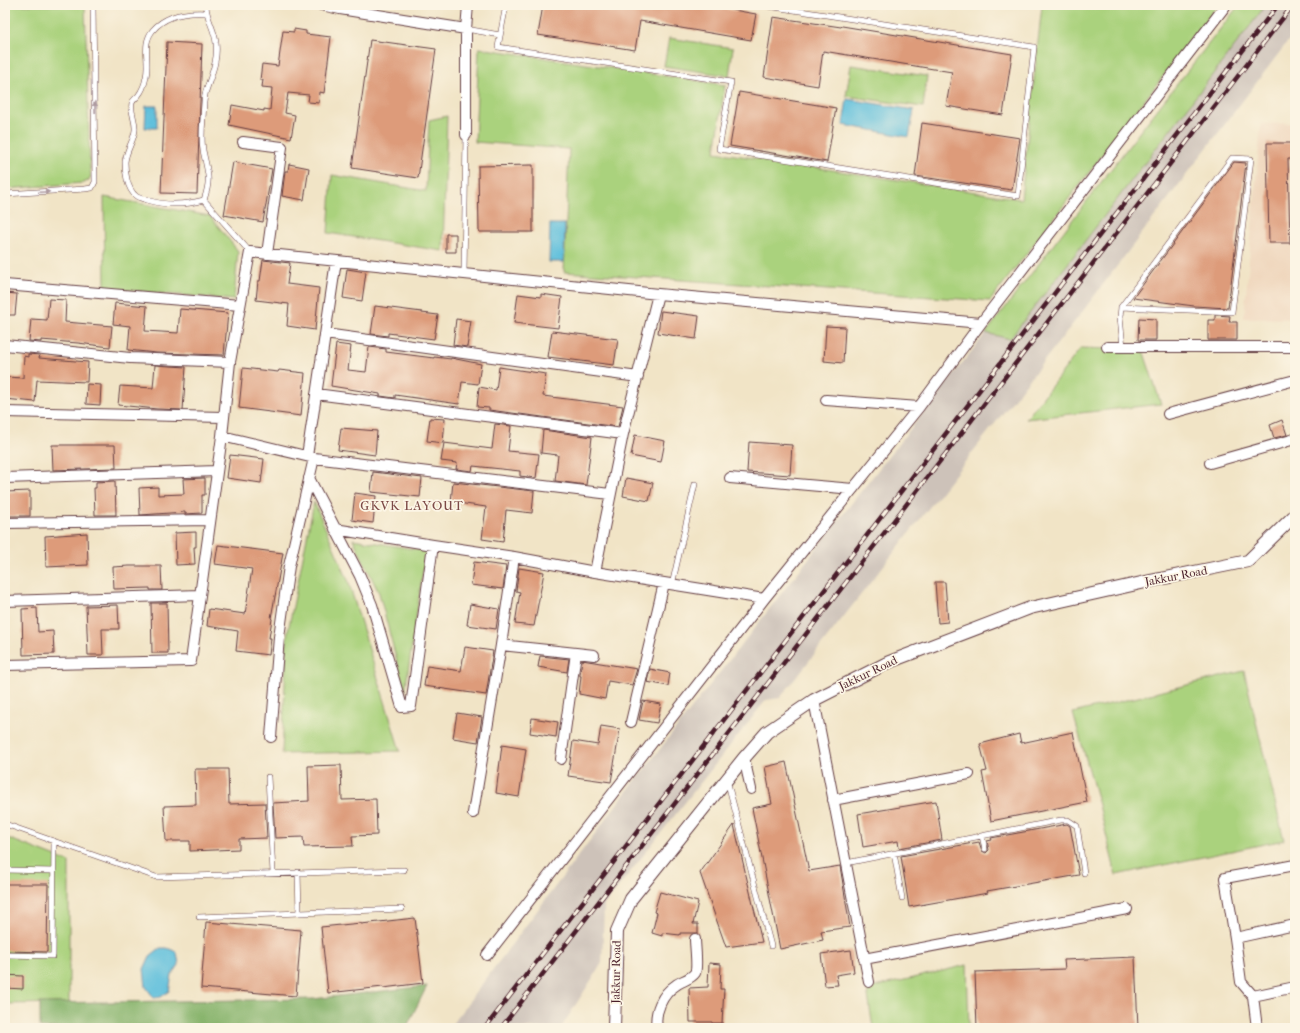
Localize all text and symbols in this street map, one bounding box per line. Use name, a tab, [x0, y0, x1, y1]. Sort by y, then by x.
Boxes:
one-way arrow	[92, 100, 98, 113]
one-way arrow	[38, 188, 50, 195]
district label: GKVK LAYOUT	[360, 498, 464, 513]
street label: Jakkur Road	[1143, 563, 1209, 589]
street label: Jakkur Road	[836, 653, 900, 694]
street label: Jakkur Road	[608, 940, 624, 1005]

